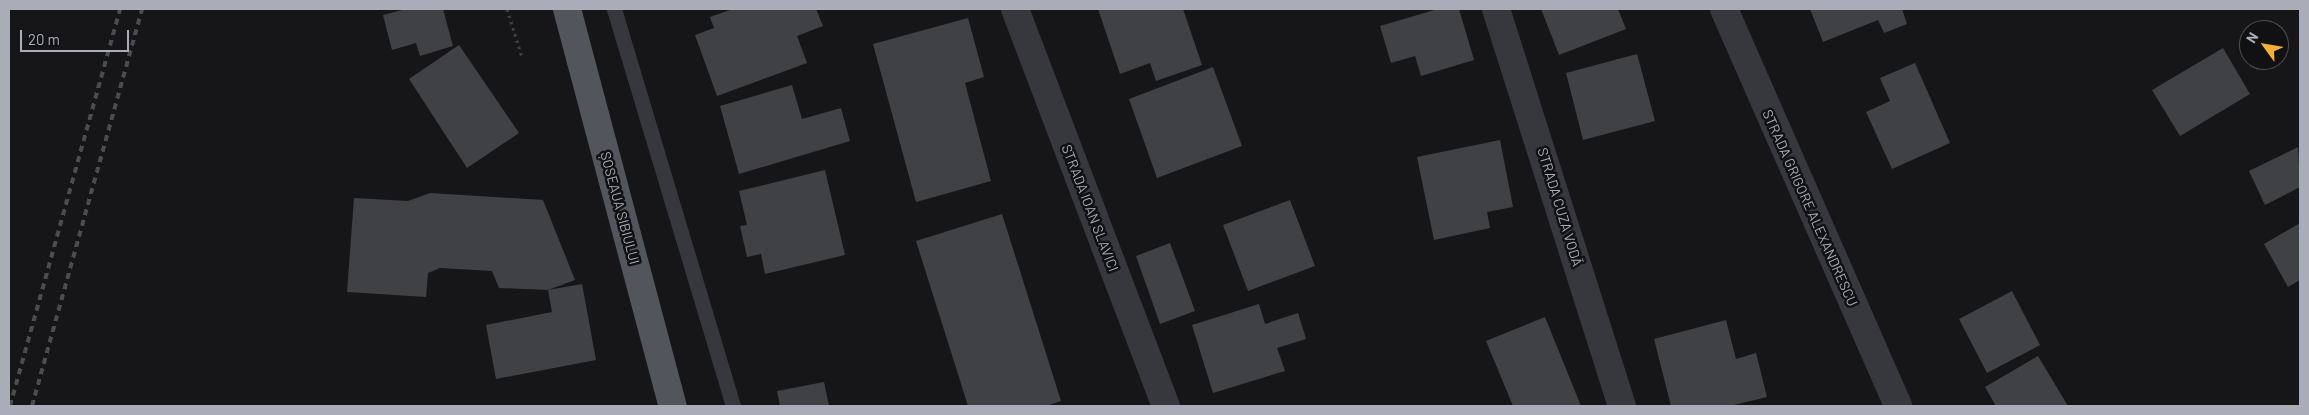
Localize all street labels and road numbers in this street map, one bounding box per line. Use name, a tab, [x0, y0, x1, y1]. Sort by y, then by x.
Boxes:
street label: STRADA GRIGORE ALEXANDRESCU	[1759, 107, 1861, 309]
street label: STRADA IOAN SLAVICI	[1058, 142, 1122, 274]
street label: STRADA CUZA VODĂ	[1534, 146, 1586, 268]
street label: ȘOSEAUA SIBIULUI	[597, 150, 643, 266]

